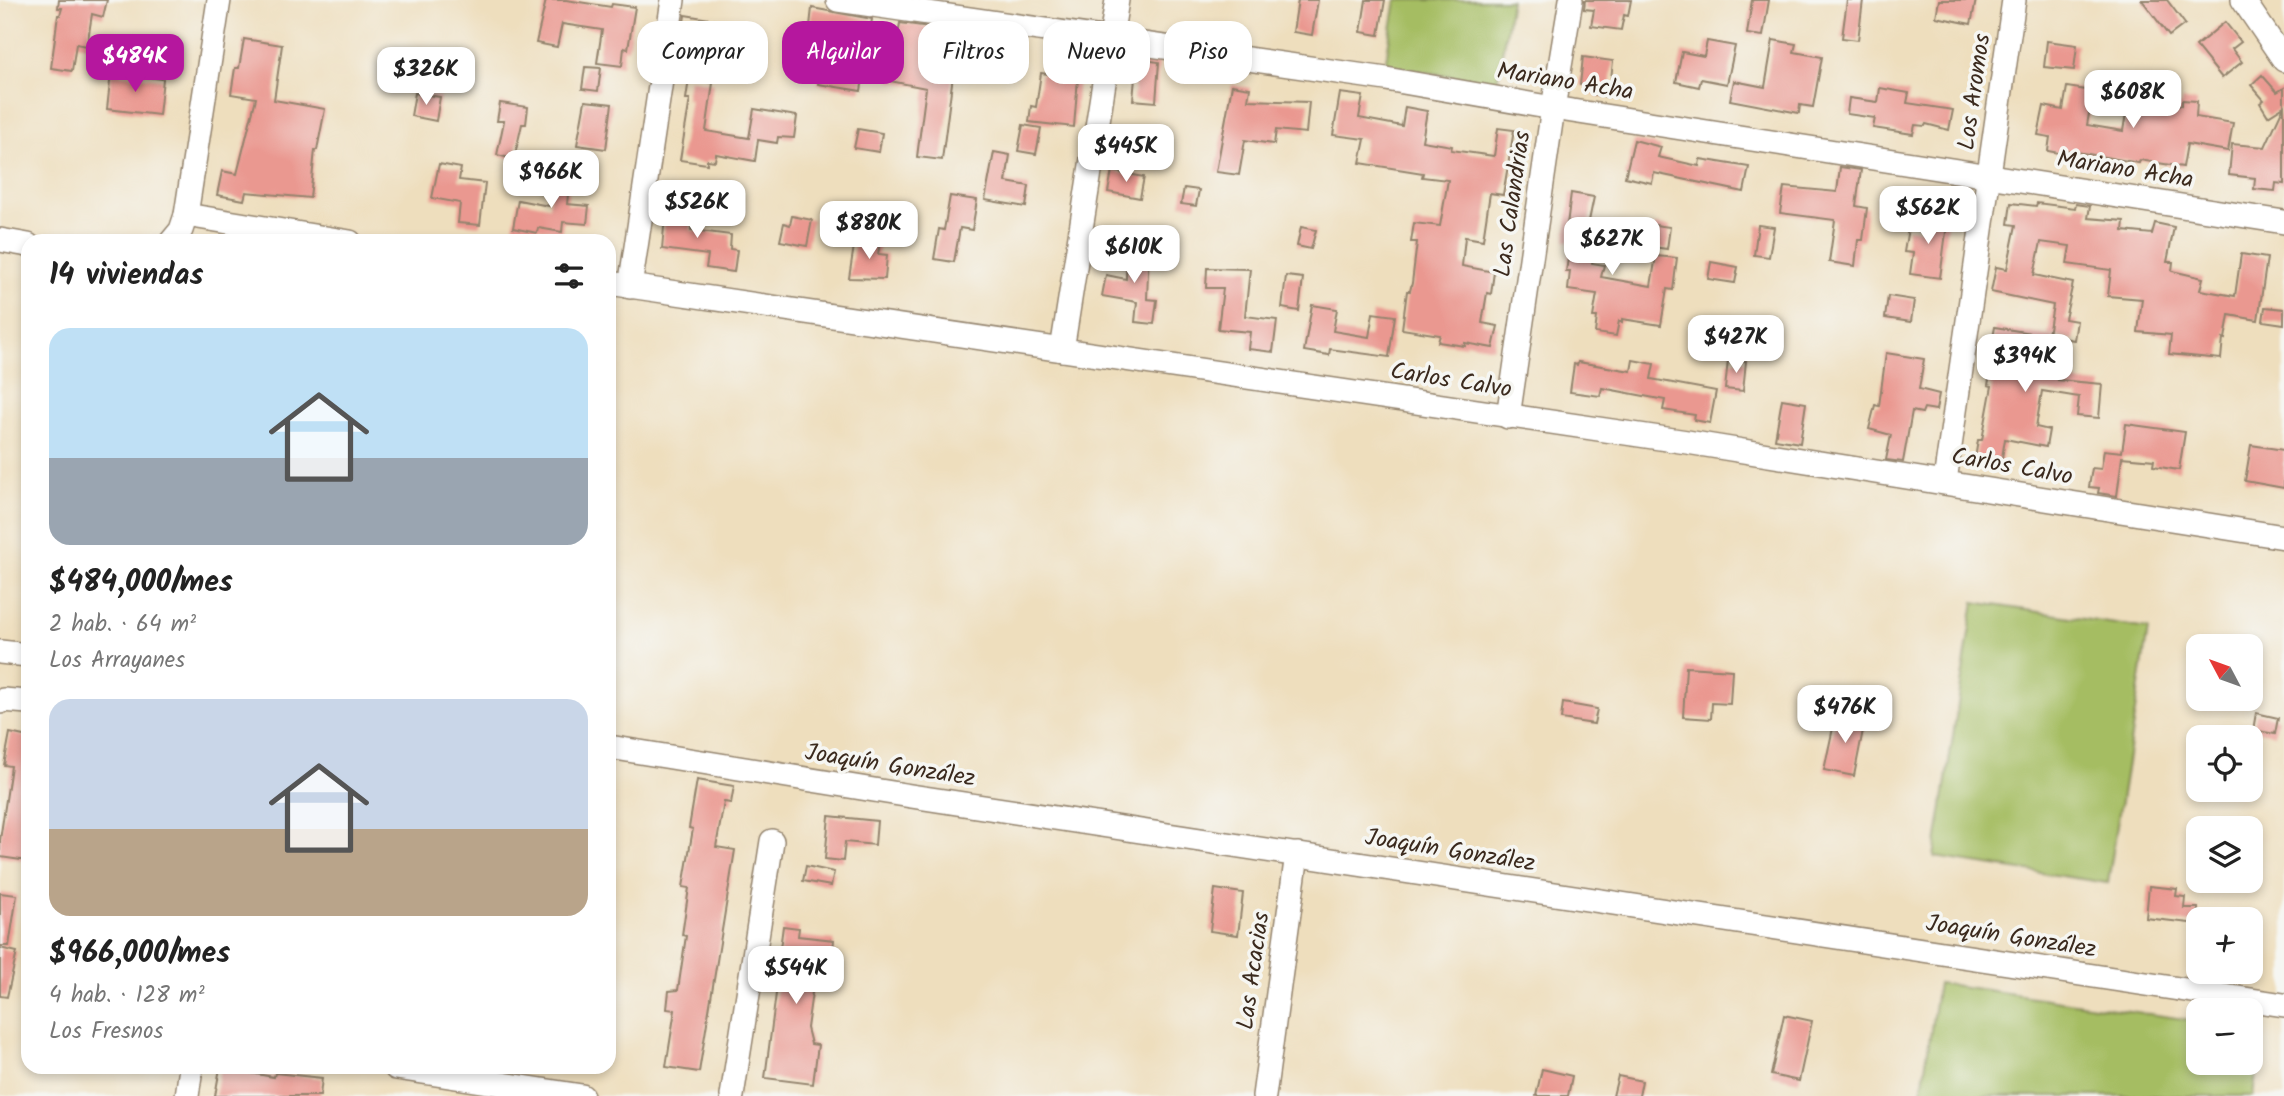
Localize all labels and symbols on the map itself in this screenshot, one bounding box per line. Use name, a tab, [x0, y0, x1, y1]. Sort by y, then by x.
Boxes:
street label: Los Aromos	[1948, 31, 2002, 153]
pin: $484K	[86, 34, 184, 94]
pin: $326K	[377, 48, 475, 107]
street label: Mariano Acha	[1494, 52, 1636, 112]
pin: $608K	[2084, 71, 2182, 130]
pin: $445K	[1077, 124, 1175, 184]
street label: Las Calandrias	[1483, 129, 1543, 279]
street label: Mariano Acha	[2054, 140, 2196, 200]
pin: $966K	[502, 150, 600, 210]
pin: $526K	[648, 180, 746, 240]
pin: $562K	[1879, 187, 1977, 246]
pin: $880K	[820, 202, 918, 261]
pin: $627K	[1563, 218, 1661, 277]
pin: $610K	[1085, 226, 1183, 285]
pin: $427K	[1687, 316, 1785, 375]
pin: $394K	[1976, 334, 2074, 394]
street label: Carlos Calvo	[1387, 352, 1515, 410]
street label: Carlos Calvo	[1948, 437, 2076, 497]
north arrow	[2186, 634, 2263, 710]
pin: $476K	[1796, 686, 1894, 745]
street label: Joaquín González	[802, 733, 978, 799]
street label: Joaquín González	[1362, 818, 1538, 884]
street label: Joaquín González	[1923, 904, 2099, 970]
street label: Las Acacias	[1226, 910, 1282, 1032]
pin: $544K	[747, 946, 845, 1006]

